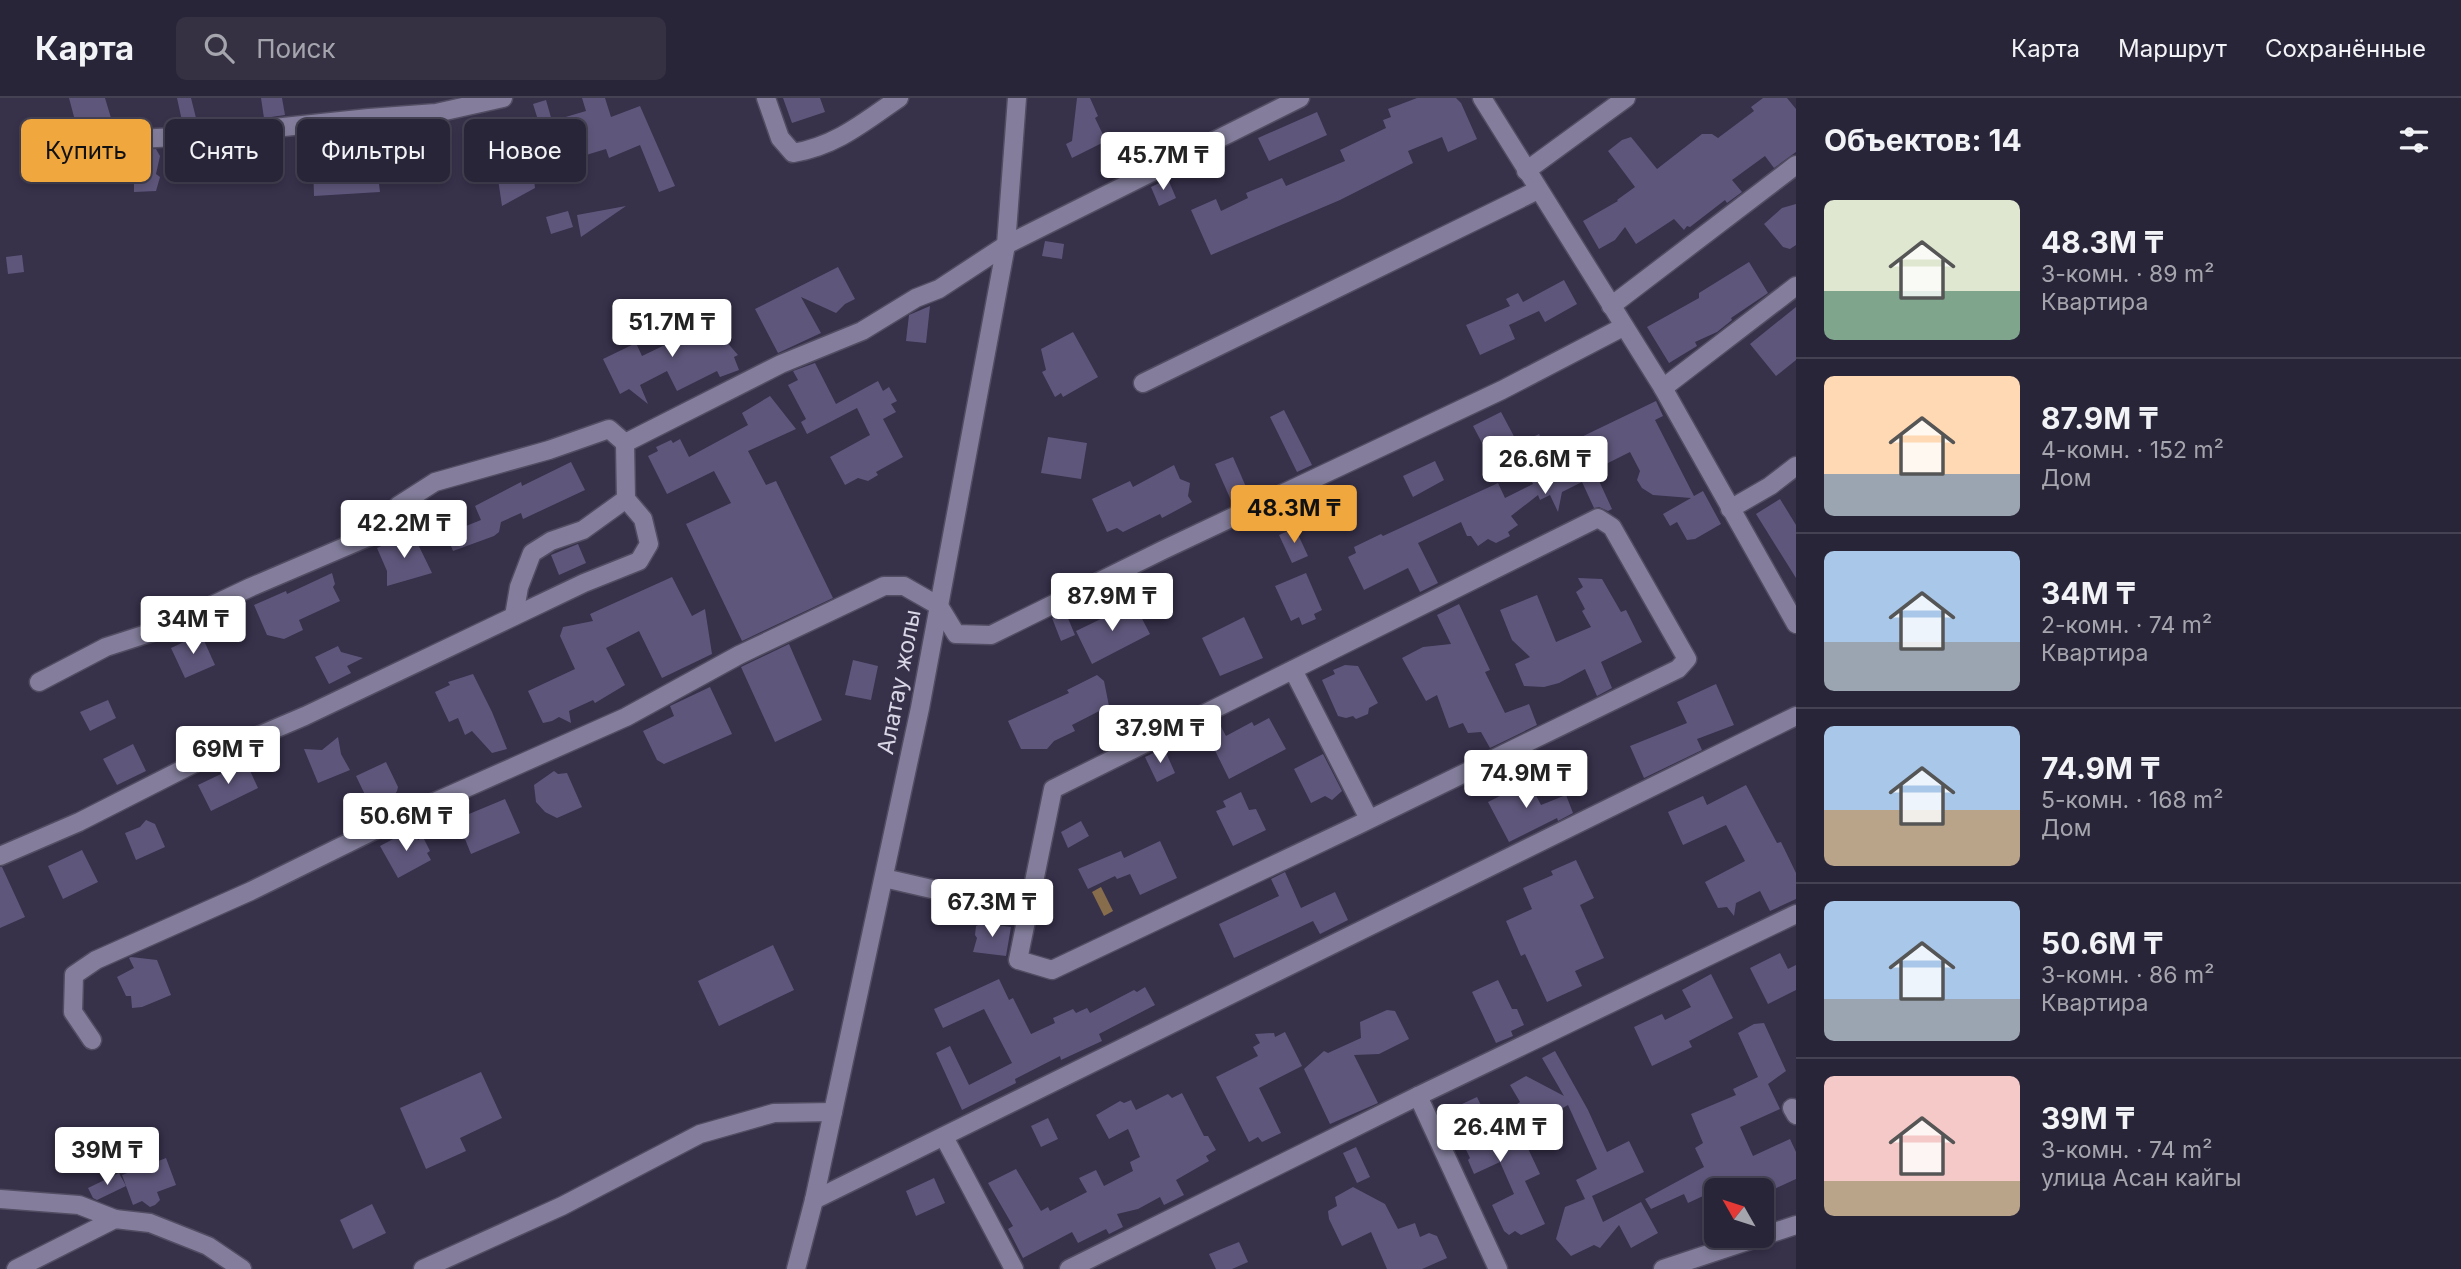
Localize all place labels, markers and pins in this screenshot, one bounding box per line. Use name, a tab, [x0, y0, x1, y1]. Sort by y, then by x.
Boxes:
pin: 45.7M ₸	[1098, 132, 1228, 192]
pin: 51.7M ₸	[607, 300, 737, 359]
pin: 26.6M ₸	[1480, 436, 1610, 496]
pin: 48.3M ₸	[1229, 486, 1359, 545]
pin: 42.2M ₸	[339, 500, 469, 560]
pin: 87.9M ₸	[1047, 574, 1177, 633]
pin: 34M ₸	[144, 596, 242, 656]
pin: 37.9M ₸	[1095, 706, 1225, 765]
pin: 69M ₸	[179, 726, 277, 786]
pin: 74.9M ₸	[1461, 750, 1591, 810]
pin: 50.6M ₸	[341, 794, 471, 853]
pin: 67.3M ₸	[927, 880, 1057, 939]
pin: 26.4M ₸	[1435, 1104, 1565, 1164]
pin: 39M ₸	[58, 1128, 156, 1187]

